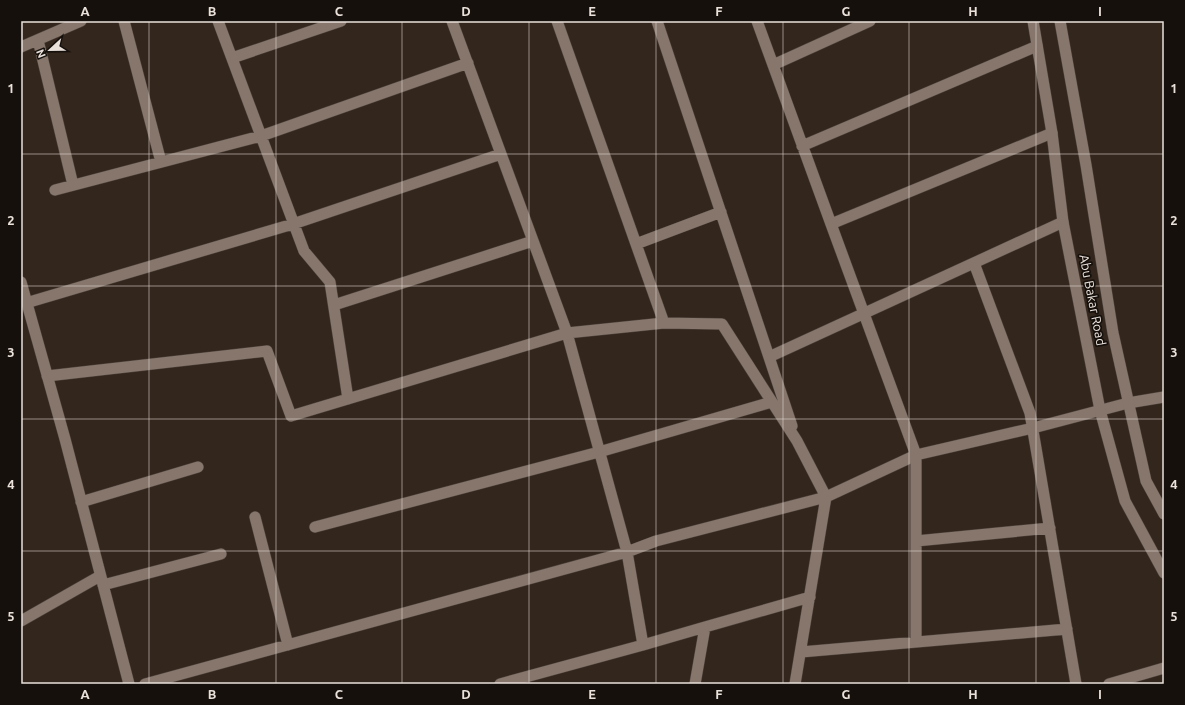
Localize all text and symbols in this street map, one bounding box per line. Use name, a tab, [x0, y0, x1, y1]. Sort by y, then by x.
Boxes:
text: A	[80, 4, 90, 18]
text: B	[208, 4, 217, 18]
text: C	[335, 4, 344, 18]
text: D	[461, 4, 471, 18]
text: E	[588, 4, 596, 18]
text: F	[715, 4, 723, 18]
text: G	[842, 4, 851, 18]
text: H	[968, 4, 978, 18]
text: I	[1098, 4, 1102, 18]
north arrow	[30, 30, 70, 70]
text: N	[34, 48, 48, 60]
text: 1	[7, 81, 15, 95]
text: 1	[1170, 81, 1178, 95]
text: 2	[7, 213, 15, 227]
text: 2	[1170, 213, 1178, 227]
street label: Abu Bakar Road	[1077, 253, 1109, 347]
text: 3	[7, 345, 15, 359]
text: 3	[1170, 345, 1178, 359]
text: 4	[7, 477, 15, 491]
text: 4	[1170, 477, 1178, 491]
text: 5	[7, 609, 15, 623]
text: 5	[1170, 609, 1178, 623]
text: A	[80, 687, 90, 701]
text: B	[208, 687, 217, 701]
text: C	[335, 687, 344, 701]
text: D	[461, 687, 471, 701]
text: E	[588, 687, 596, 701]
text: F	[715, 687, 723, 701]
text: G	[842, 687, 851, 701]
text: H	[968, 687, 978, 701]
text: I	[1098, 687, 1102, 701]

